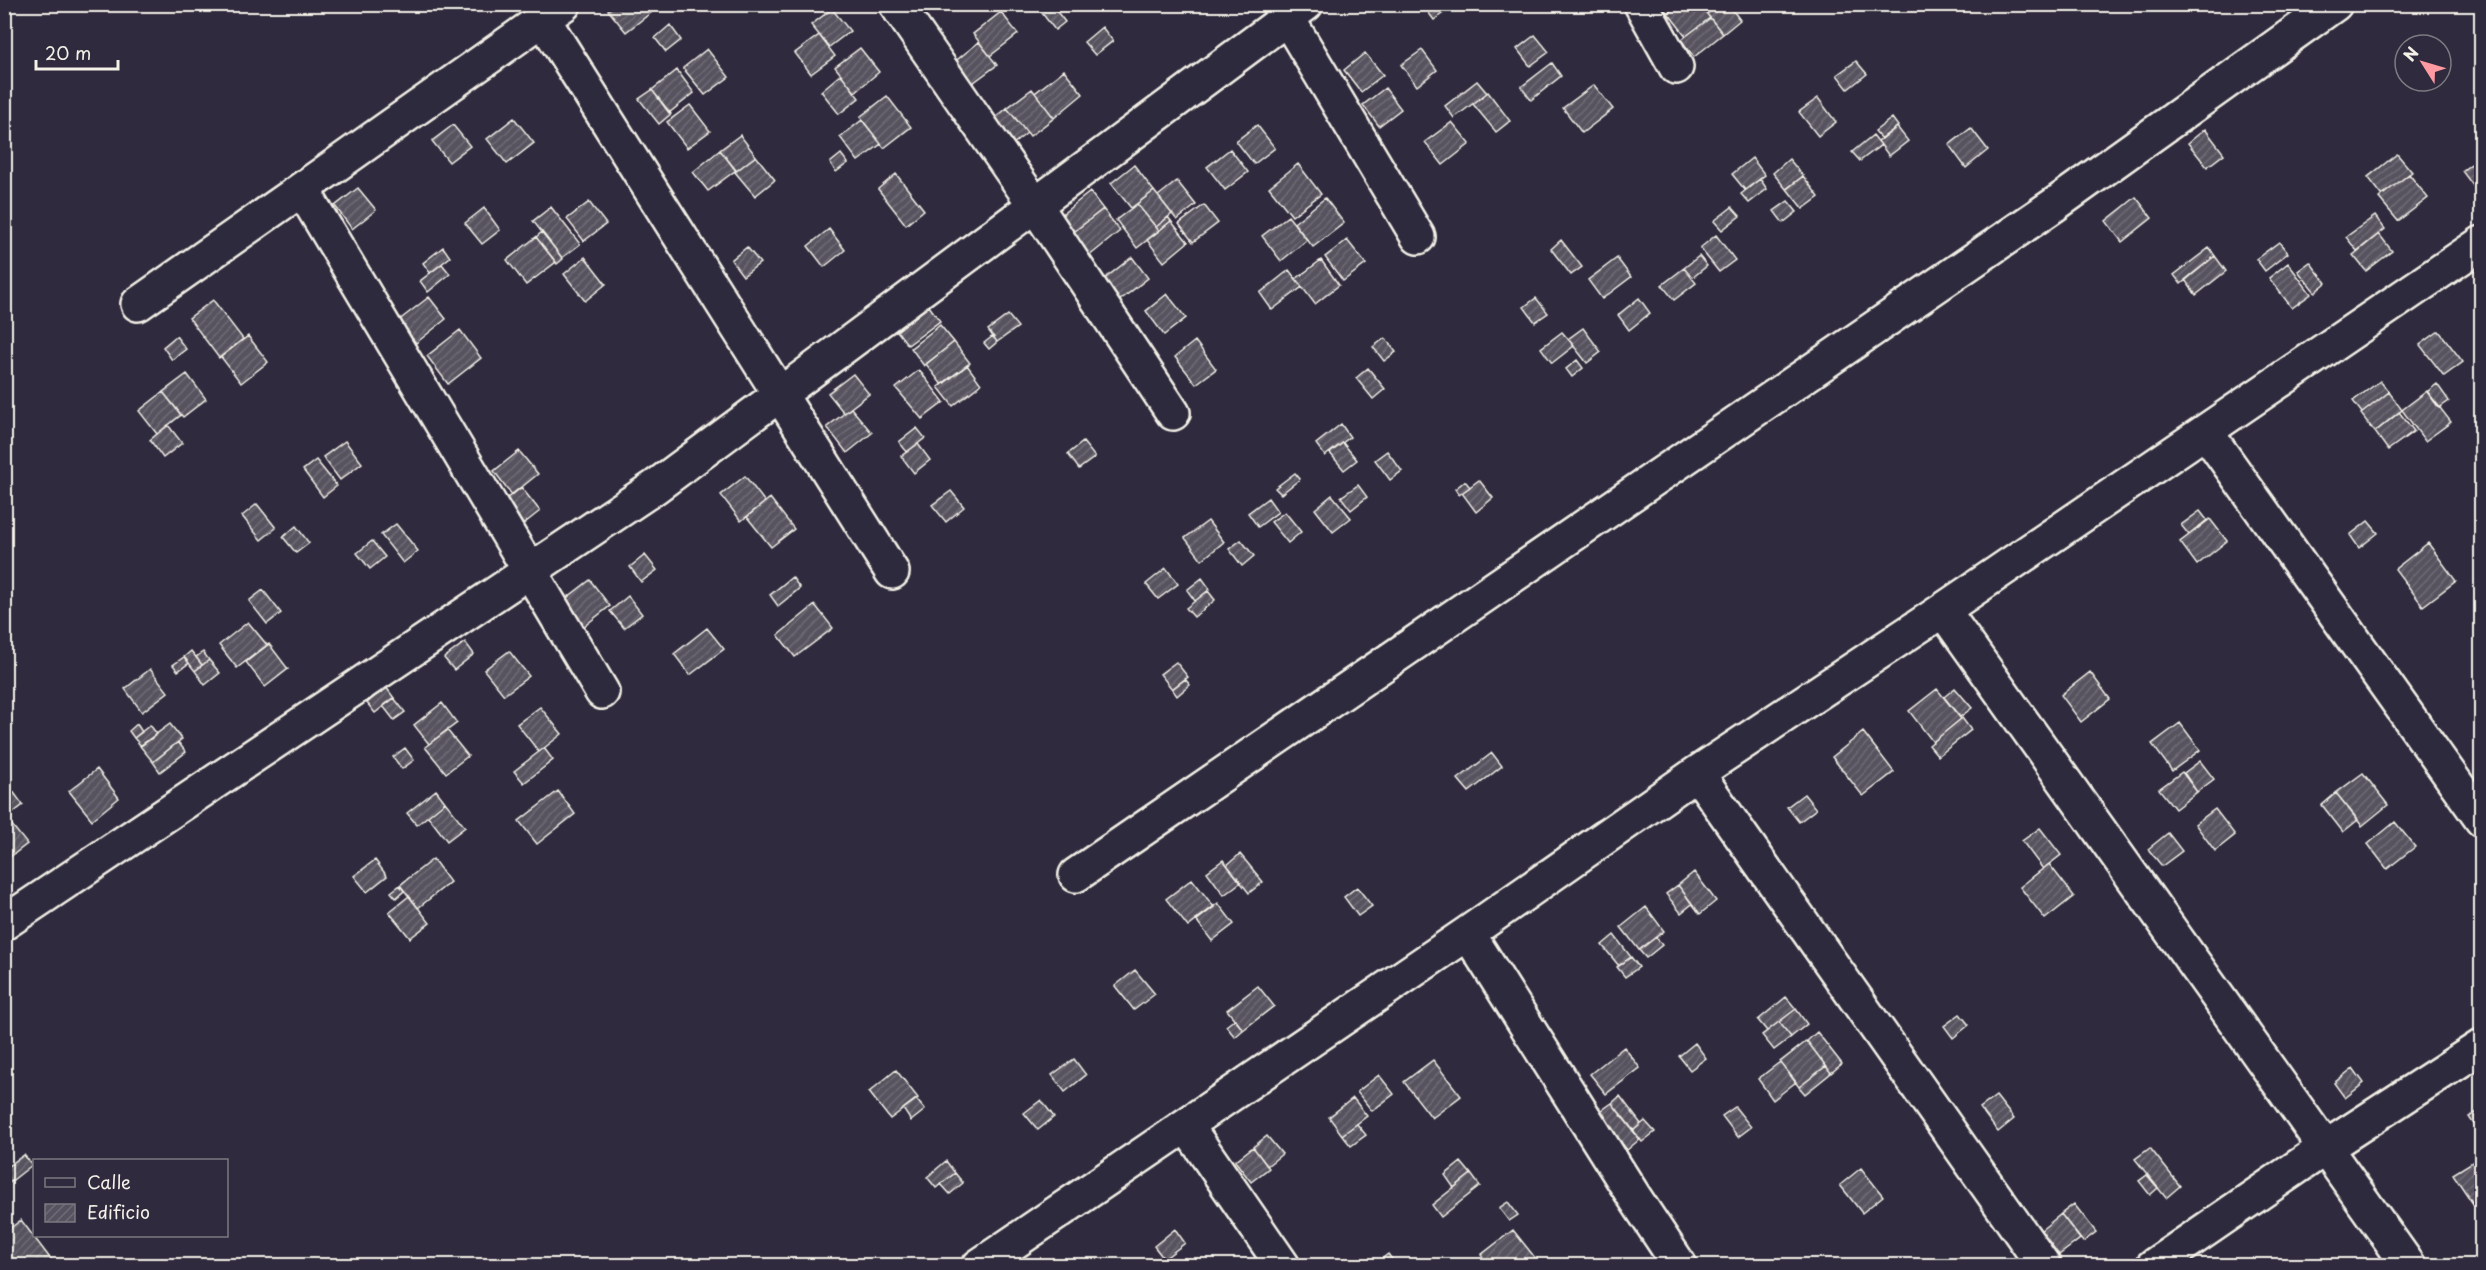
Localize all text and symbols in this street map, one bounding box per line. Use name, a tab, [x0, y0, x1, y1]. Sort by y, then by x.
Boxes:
scale bar	[36, 33, 118, 71]
north arrow	[2393, 33, 2453, 93]
text: 20 m	[45, 39, 91, 66]
text: N	[2397, 41, 2424, 66]
legend	[33, 1159, 228, 1237]
text: Calle	[87, 1168, 131, 1195]
text: Edificio	[87, 1198, 150, 1225]

